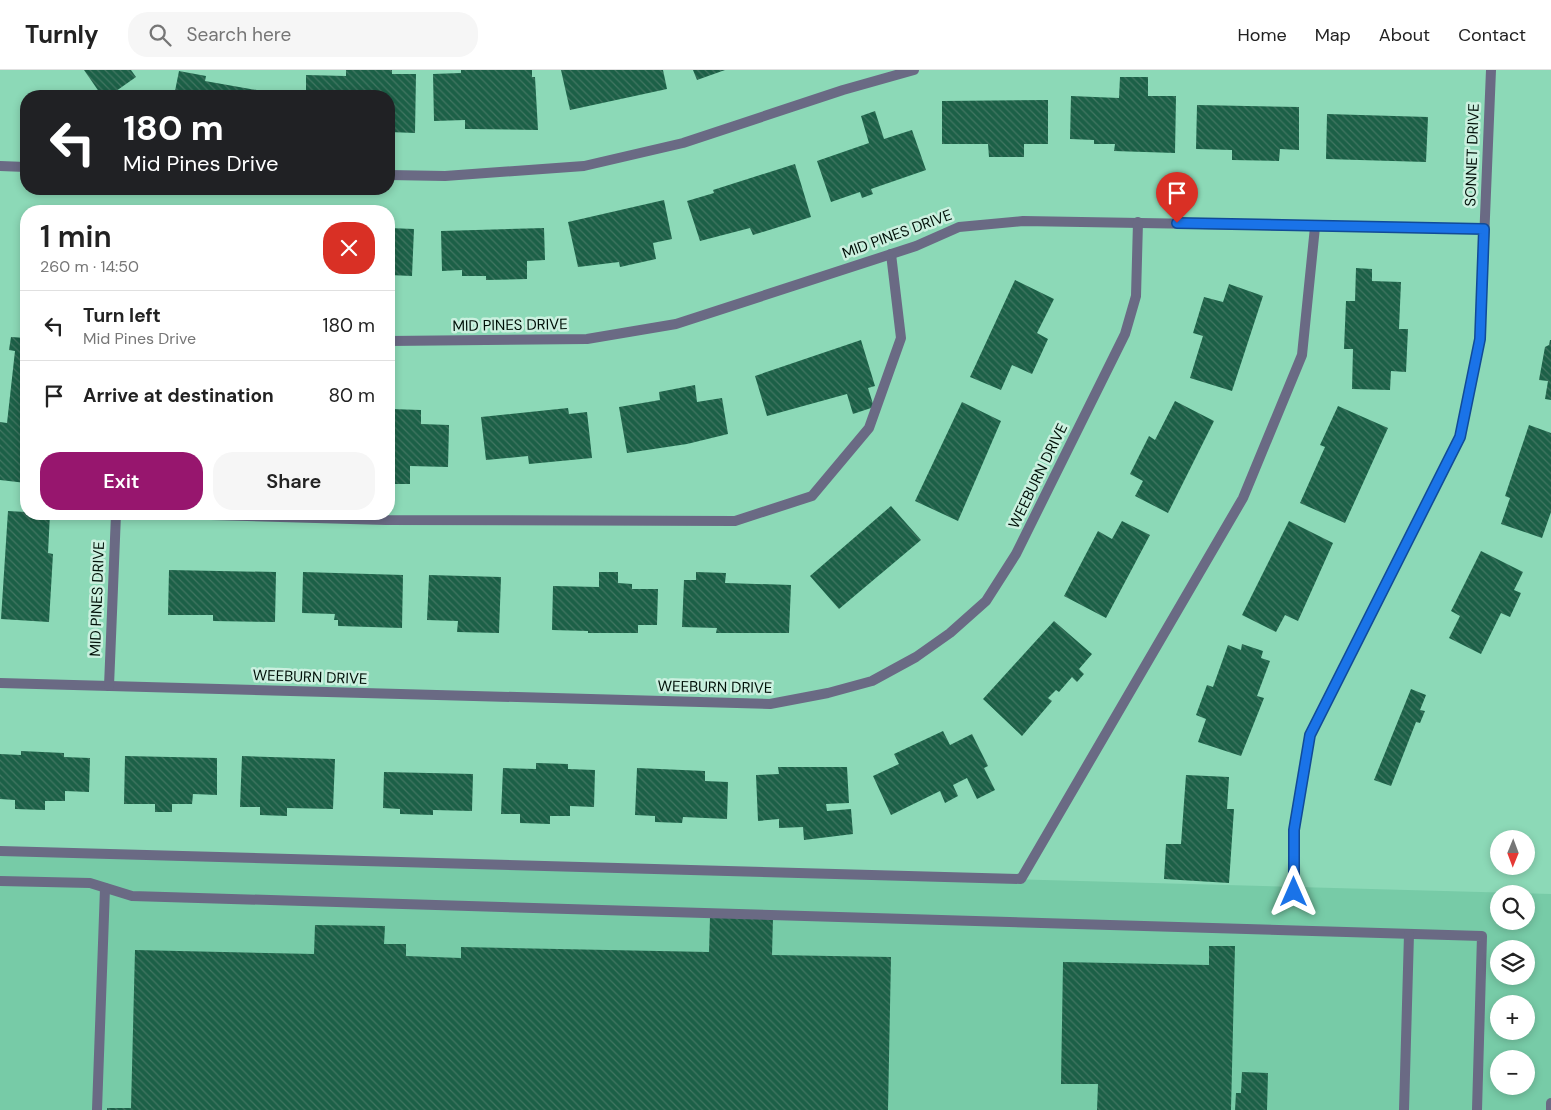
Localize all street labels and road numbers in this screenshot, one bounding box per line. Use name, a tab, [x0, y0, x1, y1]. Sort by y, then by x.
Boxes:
street label: SONNET DRIVE	[1460, 103, 1484, 207]
street label: MID PINES DRIVE	[839, 205, 955, 263]
street label: MID PINES DRIVE	[452, 314, 568, 336]
street label: WEEBURN DRIVE	[1004, 420, 1072, 532]
street label: MID PINES DRIVE	[85, 541, 109, 657]
street label: WEEBURN DRIVE	[252, 665, 368, 689]
street label: WEEBURN DRIVE	[657, 676, 773, 698]

